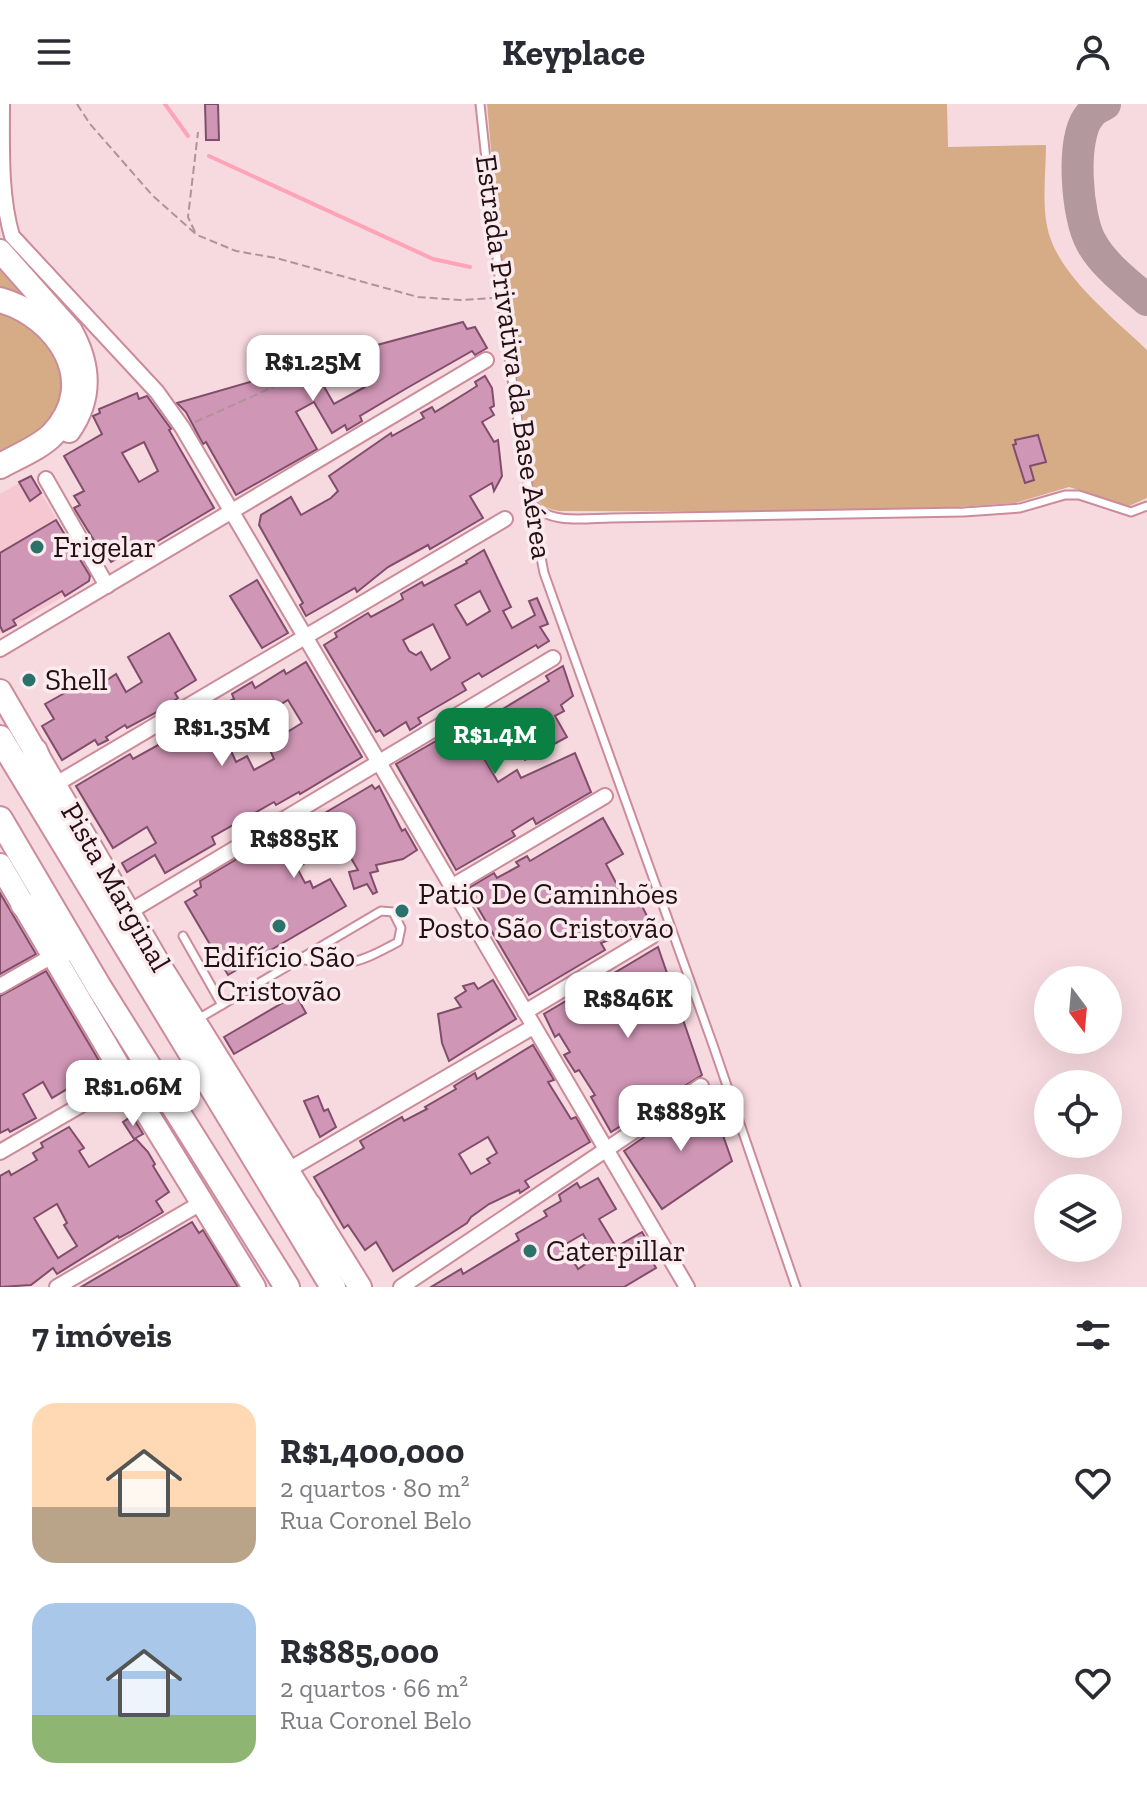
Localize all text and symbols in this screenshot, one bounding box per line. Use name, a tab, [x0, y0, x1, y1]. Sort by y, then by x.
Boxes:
icon: menu	[32, 30, 76, 74]
icon: person	[1071, 30, 1115, 74]
text: Keyplace	[502, 31, 645, 74]
street label: Estrada Privativa da Base Aérea	[468, 153, 560, 561]
pin: R$1.25M	[239, 335, 387, 403]
text: R$1.25M	[265, 345, 361, 377]
place label: Frigelar	[53, 529, 156, 565]
marker: Frigelar	[28, 538, 46, 556]
place label: Shell	[45, 662, 108, 698]
marker: Shell	[20, 671, 38, 689]
pin: R$1.35M	[148, 700, 296, 768]
pin: R$1.4M	[430, 708, 560, 776]
text: R$1.35M	[174, 710, 270, 742]
text: R$1.4M	[453, 718, 537, 750]
street label: Pista Marginal	[53, 796, 179, 978]
pin: R$885K	[229, 812, 359, 880]
text: R$885K	[250, 822, 338, 854]
place label: Patio De Caminhões Posto São Cristovão	[418, 876, 678, 946]
marker: Patio De Caminhões Posto São Cristovão	[393, 902, 411, 920]
marker: Edifício São Cristovão	[270, 917, 288, 935]
place label: Edifício São Cristovão	[203, 939, 355, 1009]
north arrow	[1034, 966, 1122, 1054]
map controls	[1034, 966, 1122, 1262]
pin: R$846K	[563, 972, 693, 1040]
text: R$846K	[583, 982, 673, 1014]
pin: R$1.06M	[59, 1060, 207, 1128]
text: R$1.06M	[84, 1070, 182, 1102]
button: locate	[1034, 1070, 1122, 1158]
pin: R$889K	[616, 1085, 746, 1153]
text: R$889K	[637, 1095, 725, 1127]
button: layers	[1034, 1174, 1122, 1262]
place label: Caterpillar	[546, 1233, 686, 1269]
marker: Caterpillar	[521, 1242, 539, 1260]
icon: filters	[1071, 1313, 1115, 1357]
text: 7 imóveis	[32, 1315, 172, 1356]
text: R$1,400,000	[280, 1431, 465, 1472]
icon: home	[96, 1435, 192, 1531]
icon: heart	[1071, 1461, 1115, 1505]
text: 2 quartos · 80 m²	[280, 1472, 469, 1504]
text: Rua Coronel Belo	[280, 1504, 472, 1536]
text: R$885,000	[280, 1631, 439, 1672]
icon: home	[96, 1635, 192, 1731]
icon: heart	[1071, 1661, 1115, 1705]
text: 2 quartos · 66 m²	[280, 1672, 468, 1704]
text: Rua Coronel Belo	[280, 1704, 472, 1736]

